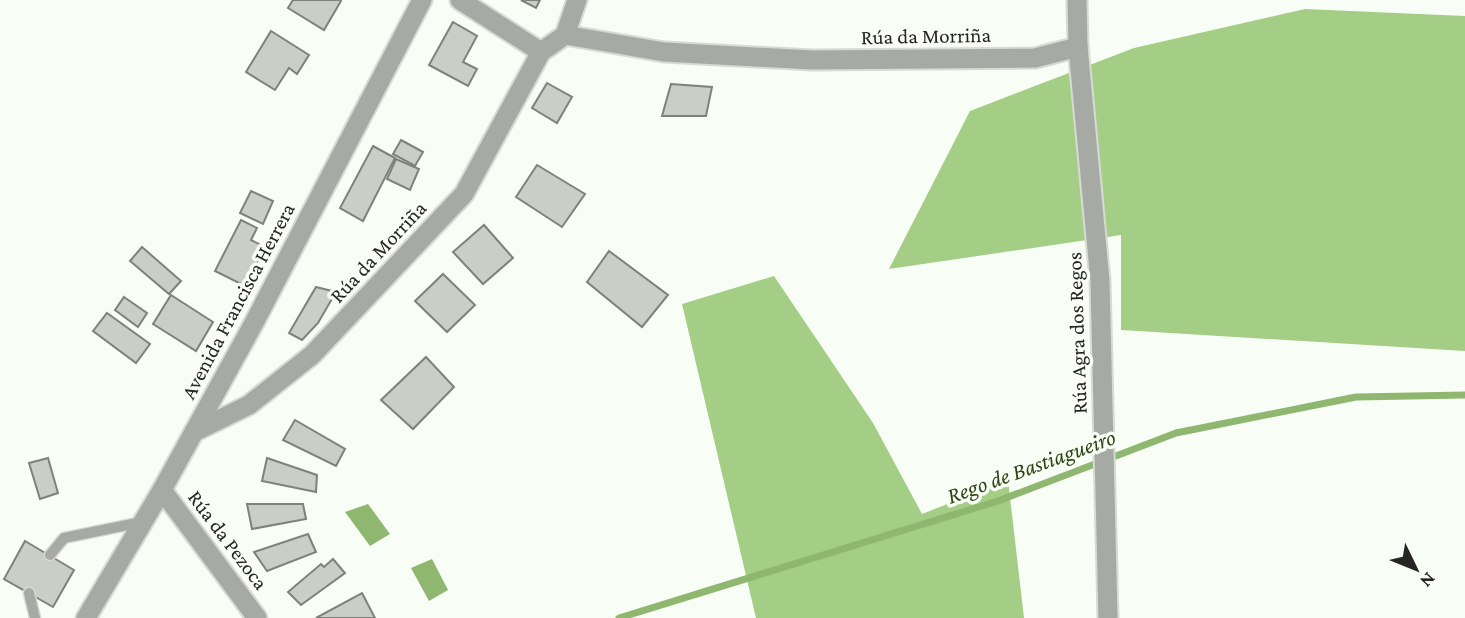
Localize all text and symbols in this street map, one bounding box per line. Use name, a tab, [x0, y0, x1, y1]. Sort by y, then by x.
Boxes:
street label: Rúa da Morriña	[861, 23, 992, 49]
street label: Rúa da Morriña	[325, 196, 431, 308]
street label: Avenida Francisca Herrera	[176, 199, 300, 403]
street label: Rúa Agra dos Regos	[1062, 252, 1092, 414]
water label: Rego de Bastiagueiro	[943, 423, 1119, 509]
street label: Rúa da Pezoca	[183, 486, 273, 595]
north arrow	[1381, 534, 1451, 604]
text: N	[1416, 568, 1440, 592]

